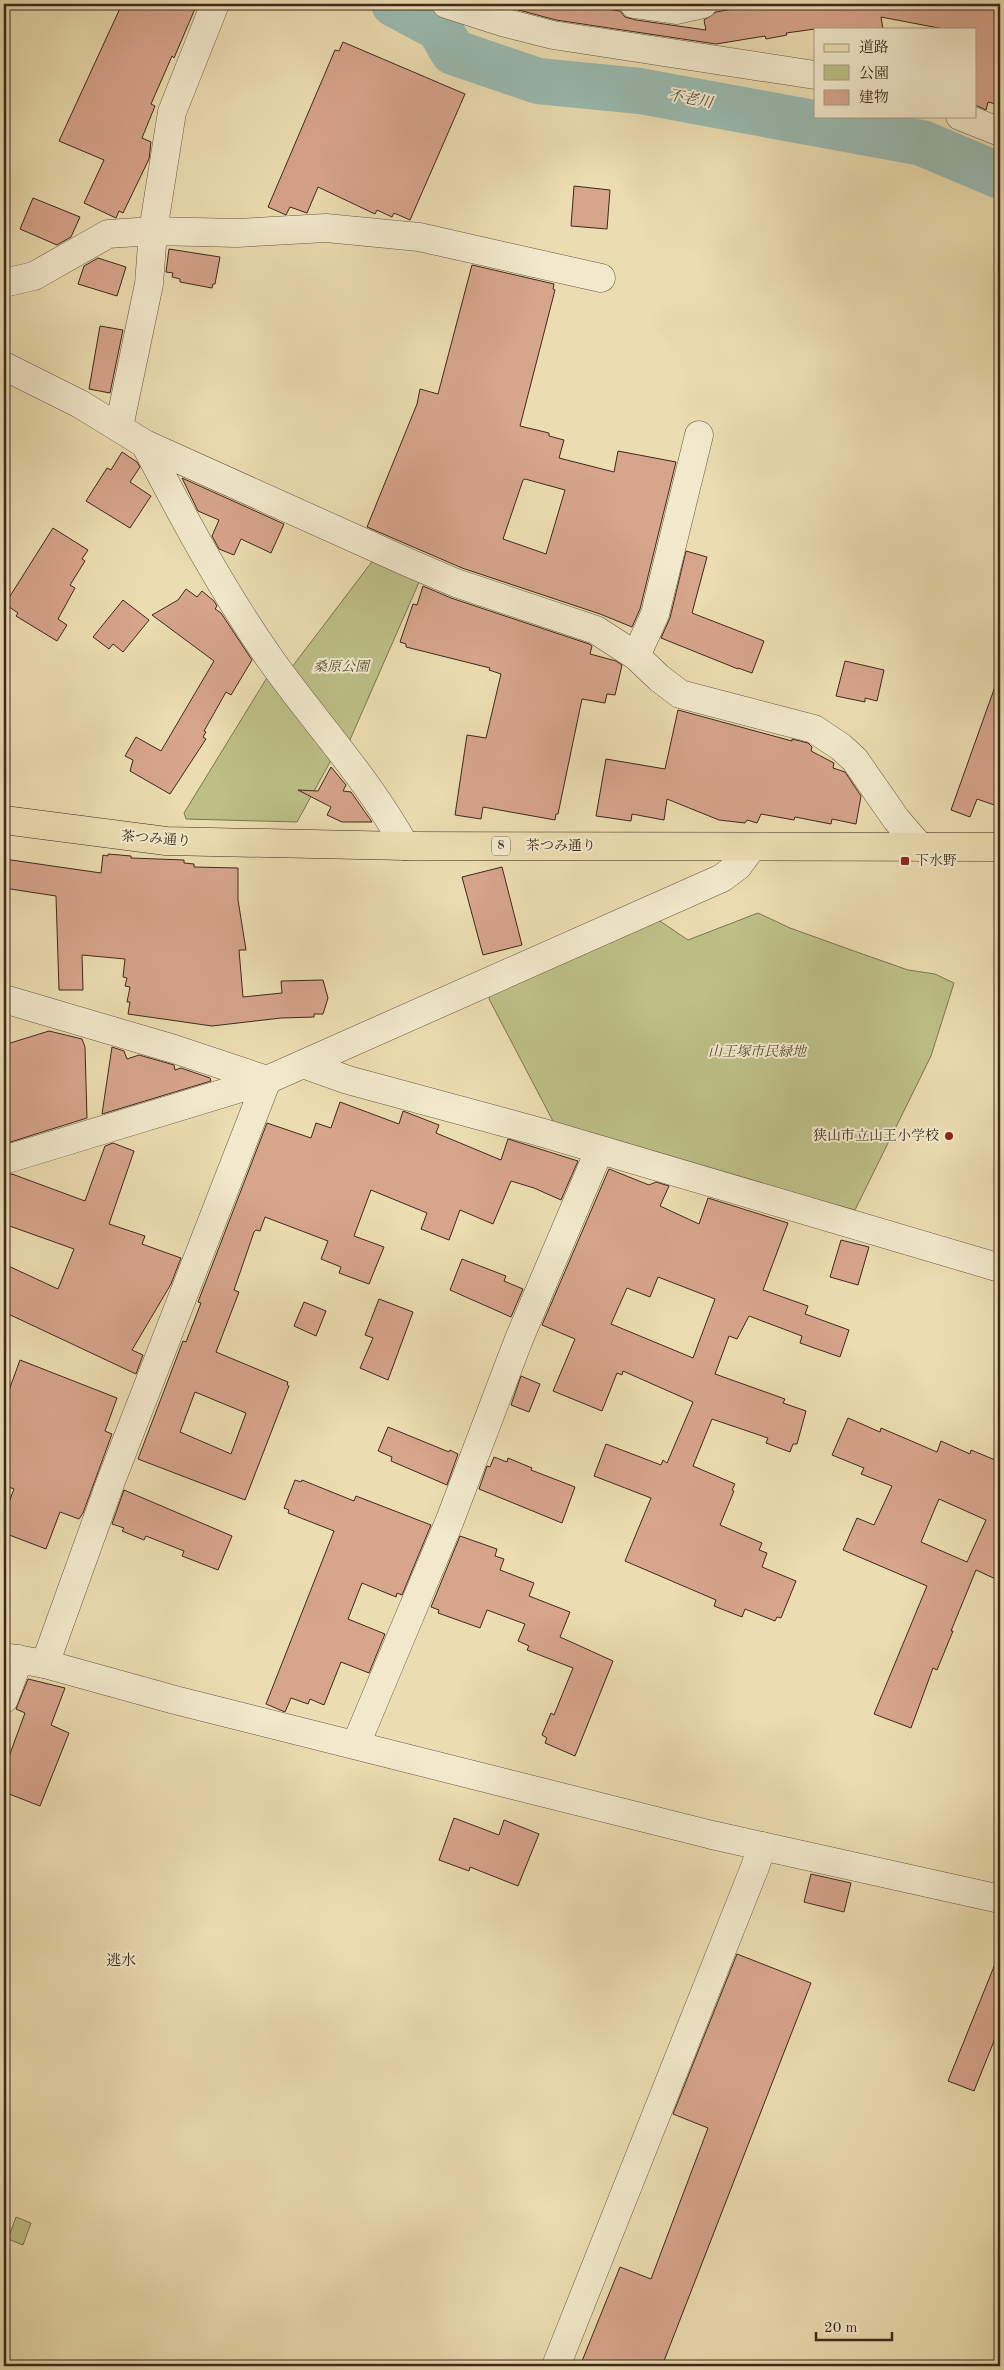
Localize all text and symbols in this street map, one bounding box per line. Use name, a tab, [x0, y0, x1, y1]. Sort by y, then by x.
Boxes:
legend	[814, 28, 976, 118]
text: 道路	[859, 39, 889, 56]
text: 公園	[859, 65, 889, 82]
water label: 不老川	[666, 86, 716, 112]
text: 建物	[859, 89, 889, 106]
park label: 桑原公園	[313, 659, 371, 674]
street label: 茶つみ通り	[121, 829, 191, 848]
road number: 8	[492, 836, 510, 856]
street label: 茶つみ通り	[526, 838, 596, 853]
place label: 下水野	[915, 853, 957, 868]
marker: 下水野	[899, 855, 911, 867]
park label: 山王塚市民緑地	[708, 1044, 808, 1059]
place label: 狭山市立山王小学校	[813, 1128, 939, 1143]
marker: 狭山市立山王小学校	[943, 1130, 955, 1142]
district label: 逃水	[106, 1952, 136, 1969]
scale bar	[816, 2310, 893, 2342]
text: 20 m	[824, 2321, 858, 2336]

